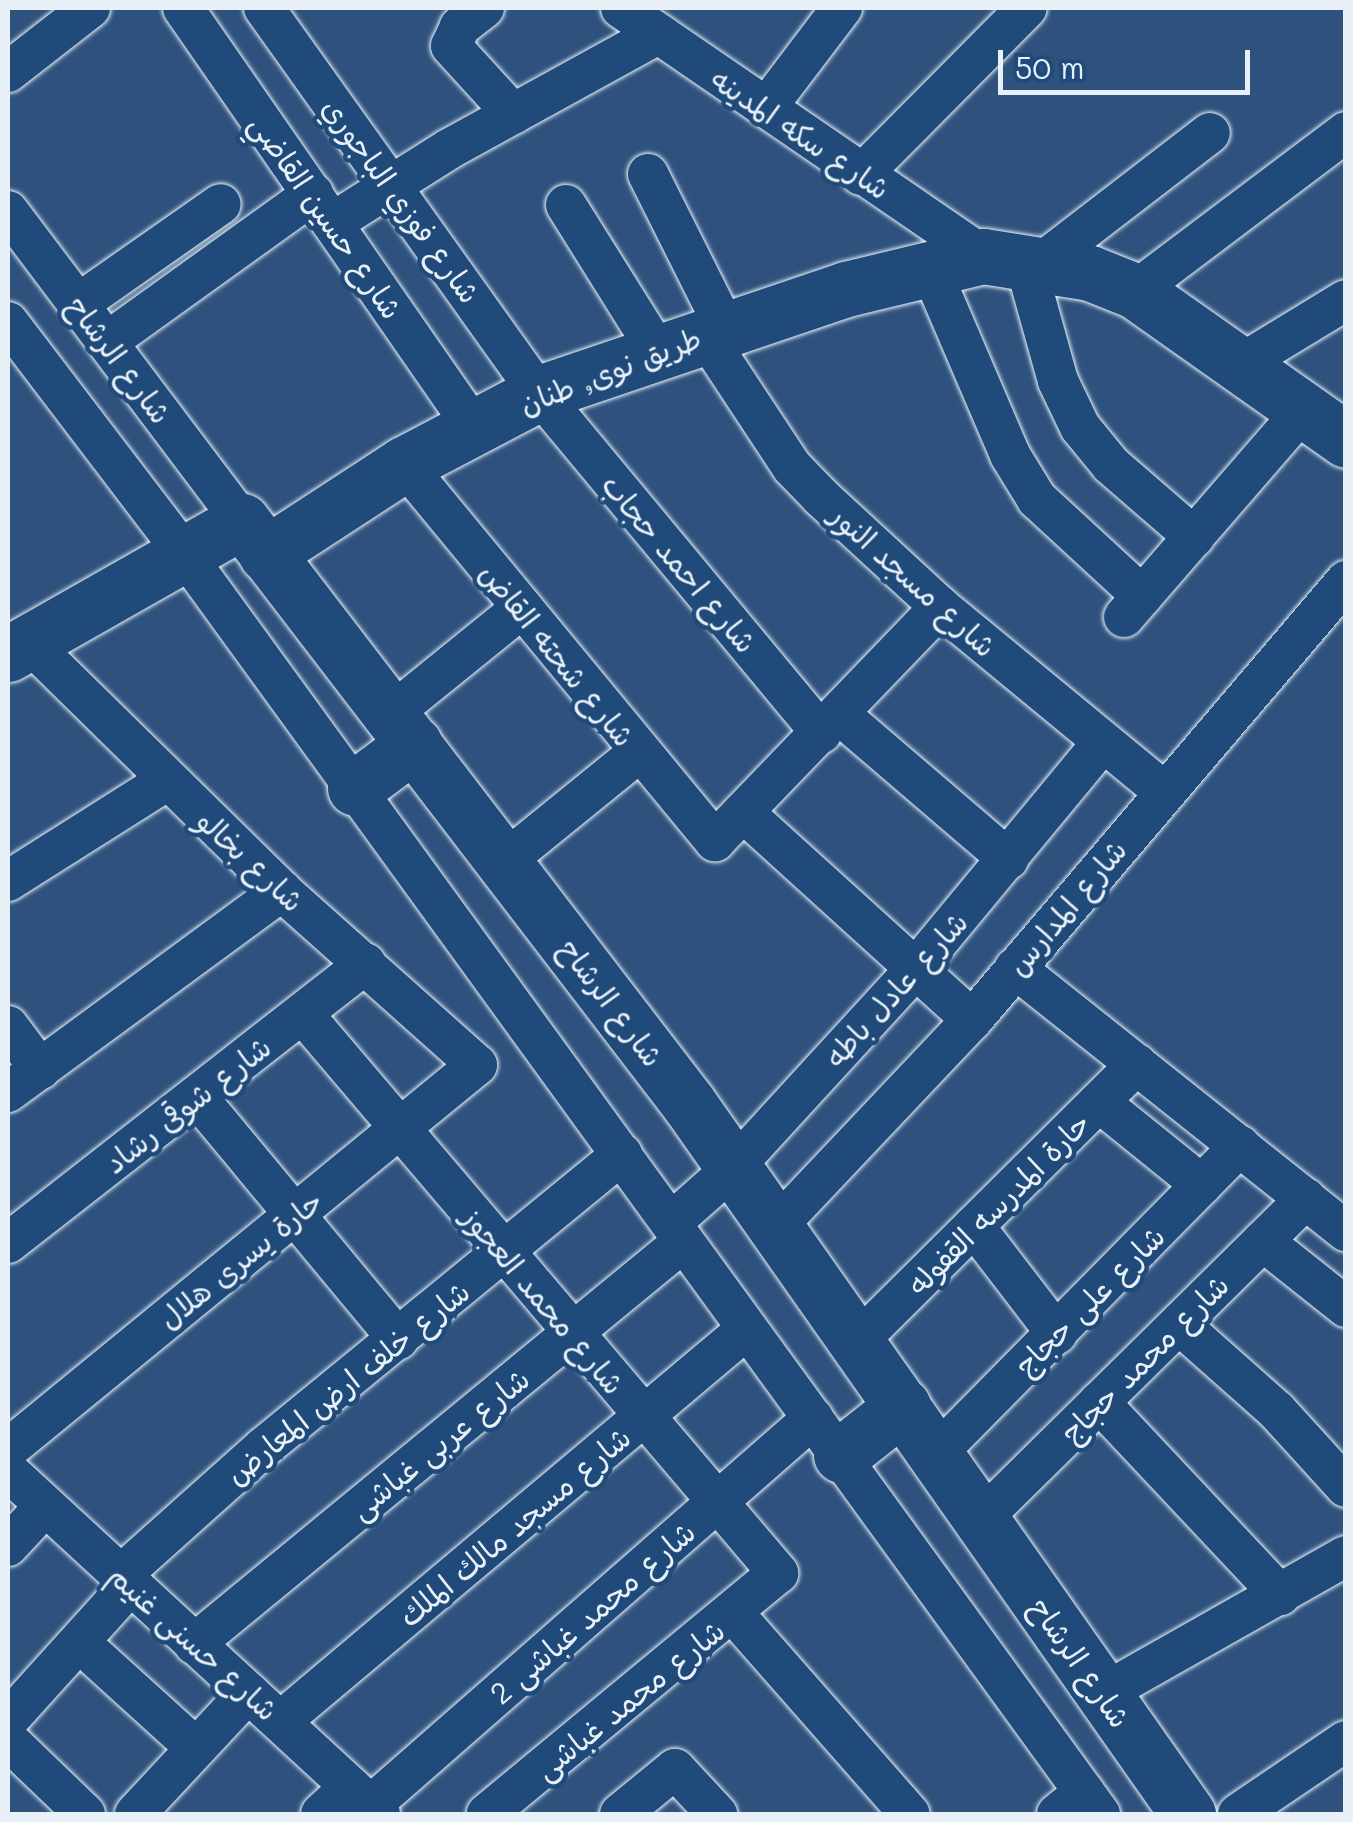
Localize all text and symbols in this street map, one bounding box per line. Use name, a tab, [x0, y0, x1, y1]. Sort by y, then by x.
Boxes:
scale bar	[1003, 30, 1256, 92]
text: 50 m	[1015, 47, 1085, 87]
street label: شارع سكه المدينه	[705, 60, 897, 206]
street label: شارع فوزي الباجوري	[315, 90, 489, 310]
street label: شارع حسين القاضي	[243, 107, 411, 325]
street label: شارع الرشاح	[60, 288, 180, 430]
street label: طريق نوى, طنان	[514, 319, 706, 421]
street label: شارع احمد حجاب	[595, 466, 765, 660]
street label: شارع مسجد النور	[824, 496, 1004, 664]
street label: شارع شحته القاض	[473, 555, 643, 753]
street label: شارع بخالو	[190, 802, 312, 918]
street label: شارع المدارس	[999, 832, 1133, 982]
street label: شارع عادل باطه	[816, 904, 974, 1074]
street label: شارع الرشاح	[552, 931, 672, 1073]
street label: شارع شوقى رشاد	[97, 1028, 277, 1180]
street label: حارة المدرسه القفوله	[899, 1104, 1097, 1302]
street label: حارة يسرى هلال	[151, 1182, 329, 1336]
street label: شارع محمد العجوز	[455, 1199, 633, 1401]
street label: شارع على حجاج	[1006, 1217, 1172, 1383]
street label: شارع محمد حجاج	[1052, 1266, 1236, 1450]
street label: شارع خلف ارض المعارض	[218, 1272, 476, 1492]
street label: شارع عربى غباشى	[342, 1360, 536, 1526]
street label: شارع مسجد مالك الملك	[391, 1418, 637, 1634]
street label: شارع محمد غباشى 2	[482, 1513, 702, 1711]
street label: شارع حسنى غنيم	[102, 1557, 286, 1727]
street label: شارع الرشاح	[1023, 1590, 1139, 1734]
street label: شارع محمد غباشى	[527, 1611, 731, 1787]

